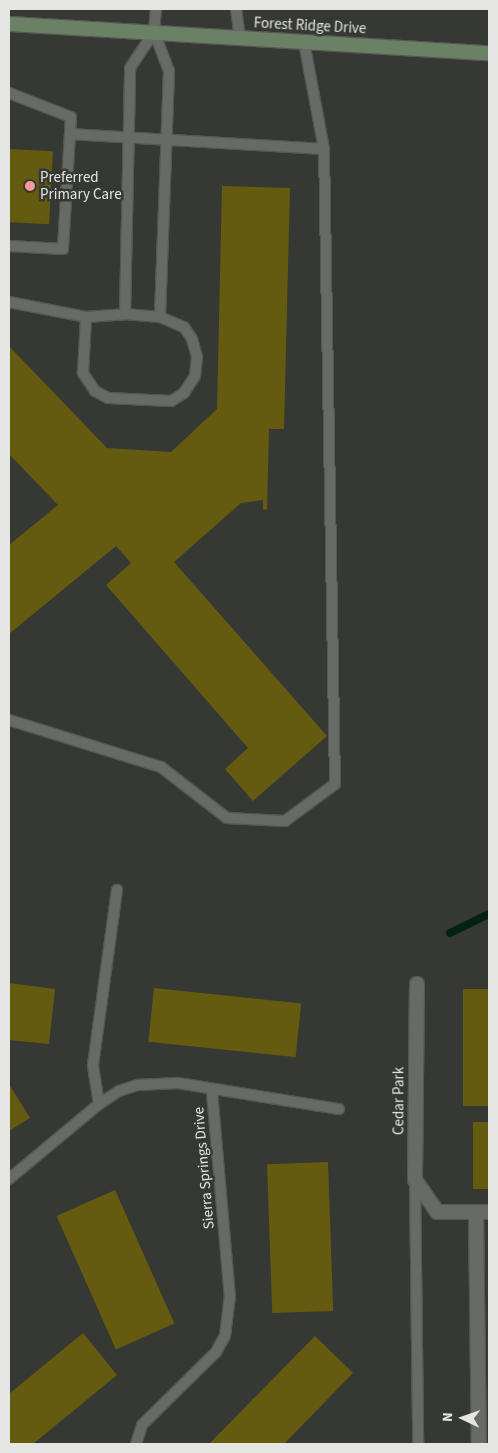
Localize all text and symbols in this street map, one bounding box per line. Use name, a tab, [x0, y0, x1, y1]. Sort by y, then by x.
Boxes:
street label: Forest Ridge Drive	[253, 14, 367, 38]
place label: Preferred Primary Care	[40, 168, 122, 203]
marker: Preferred Primary Care	[24, 180, 36, 192]
street label: Cedar Park	[390, 1067, 408, 1135]
street label: Sierra Springs Drive	[190, 1106, 218, 1230]
north arrow	[438, 1393, 488, 1443]
text: N	[438, 1412, 458, 1422]

